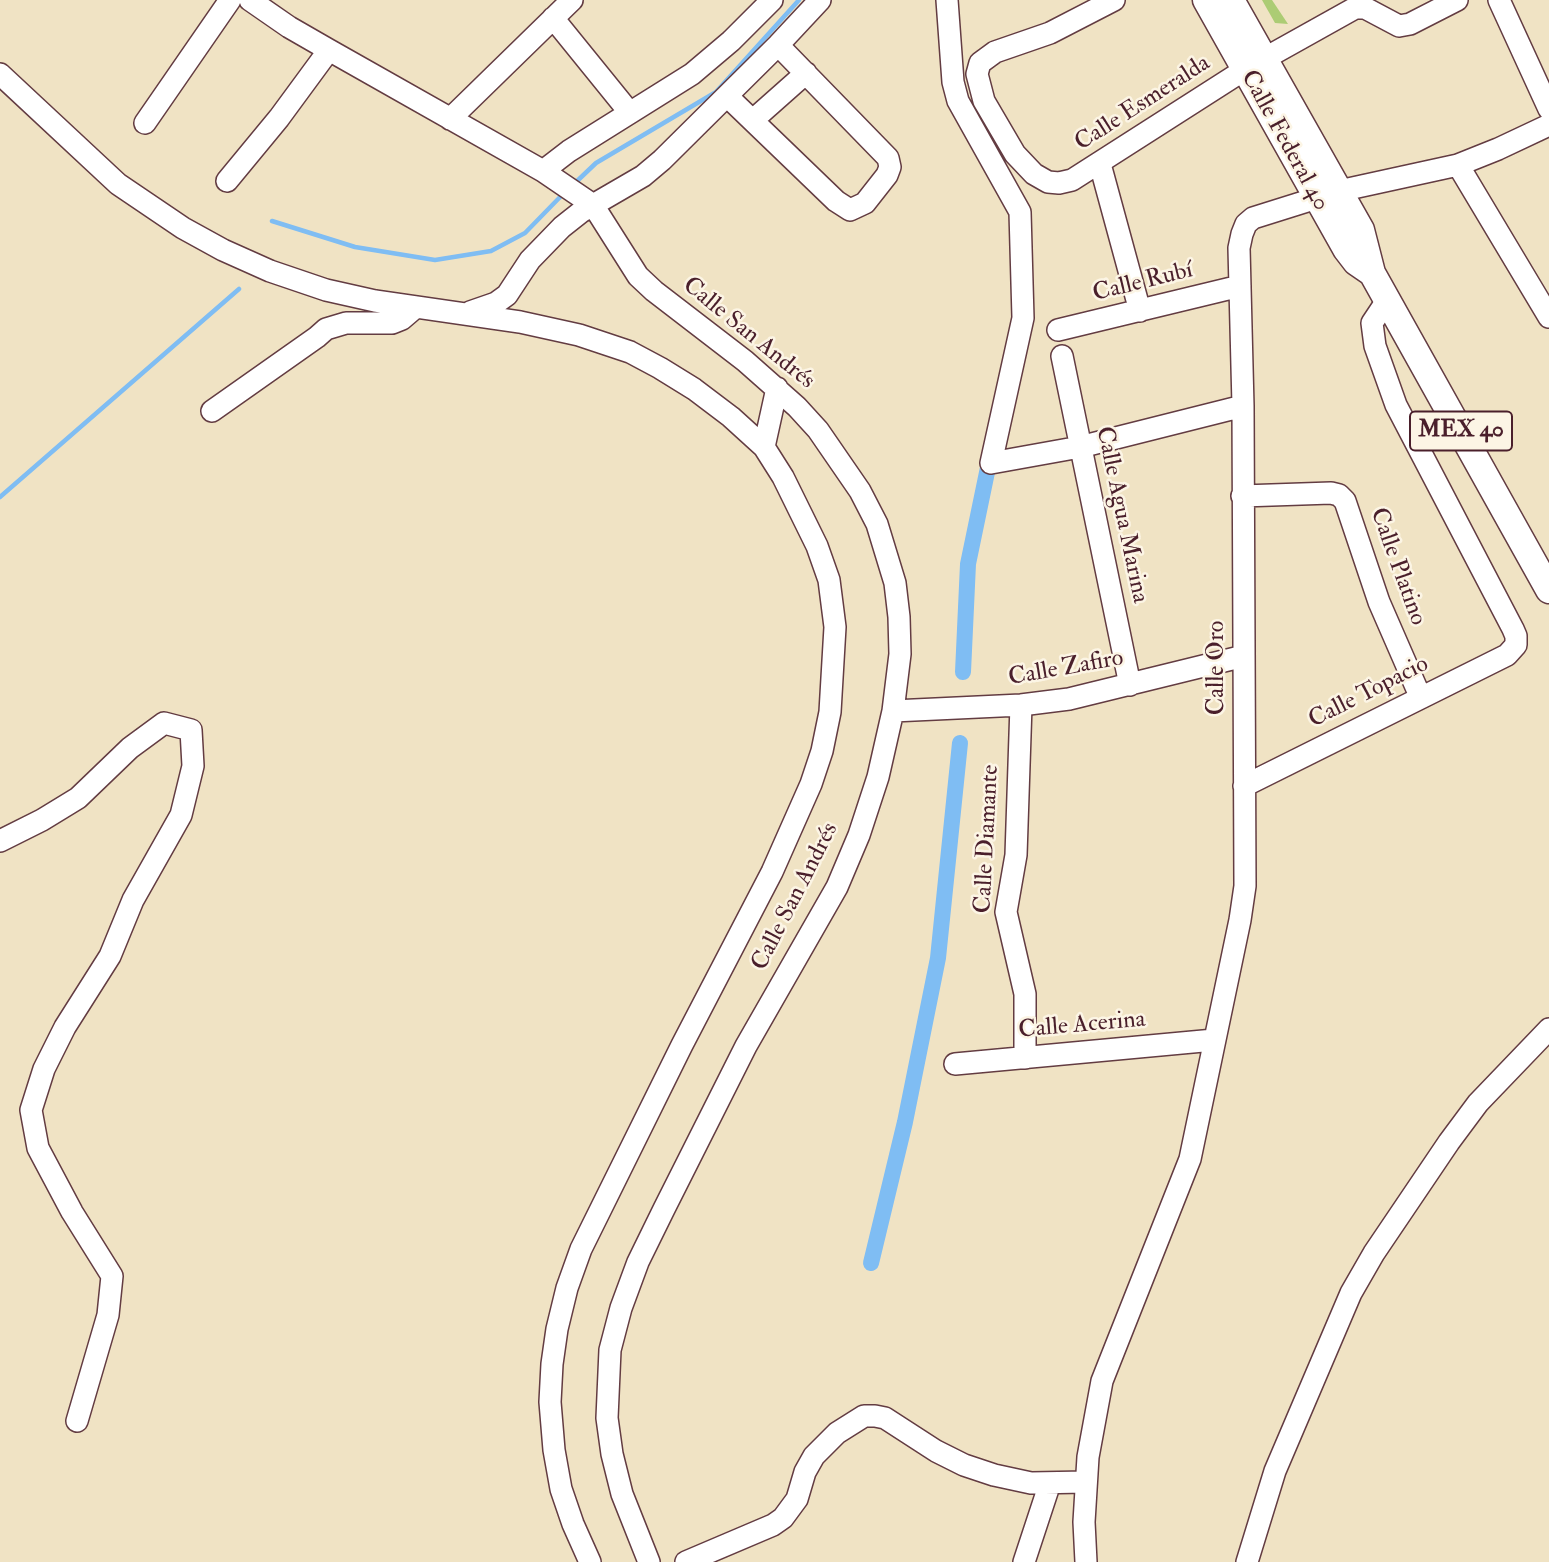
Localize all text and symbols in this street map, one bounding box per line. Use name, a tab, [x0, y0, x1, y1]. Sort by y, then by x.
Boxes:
street label: Calle Esmeralda	[1070, 50, 1216, 158]
street label: Calle Federal 40	[1234, 66, 1334, 216]
street label: Calle Rubí	[1090, 257, 1196, 309]
street label: Calle San Andrés	[676, 272, 820, 396]
road number: MEX 40	[1410, 412, 1512, 450]
street label: Calle Agua Marina	[1088, 424, 1154, 606]
street label: Calle Platino	[1362, 504, 1432, 630]
street label: Calle Oro	[1204, 621, 1232, 715]
street label: Calle Zafiro	[1006, 645, 1126, 693]
street label: Calle Topacio	[1304, 651, 1434, 735]
street label: Calle Diamante	[970, 764, 1006, 914]
street label: Calle San Andrés	[746, 818, 846, 976]
street label: Calle Acerina	[1017, 1006, 1147, 1046]

